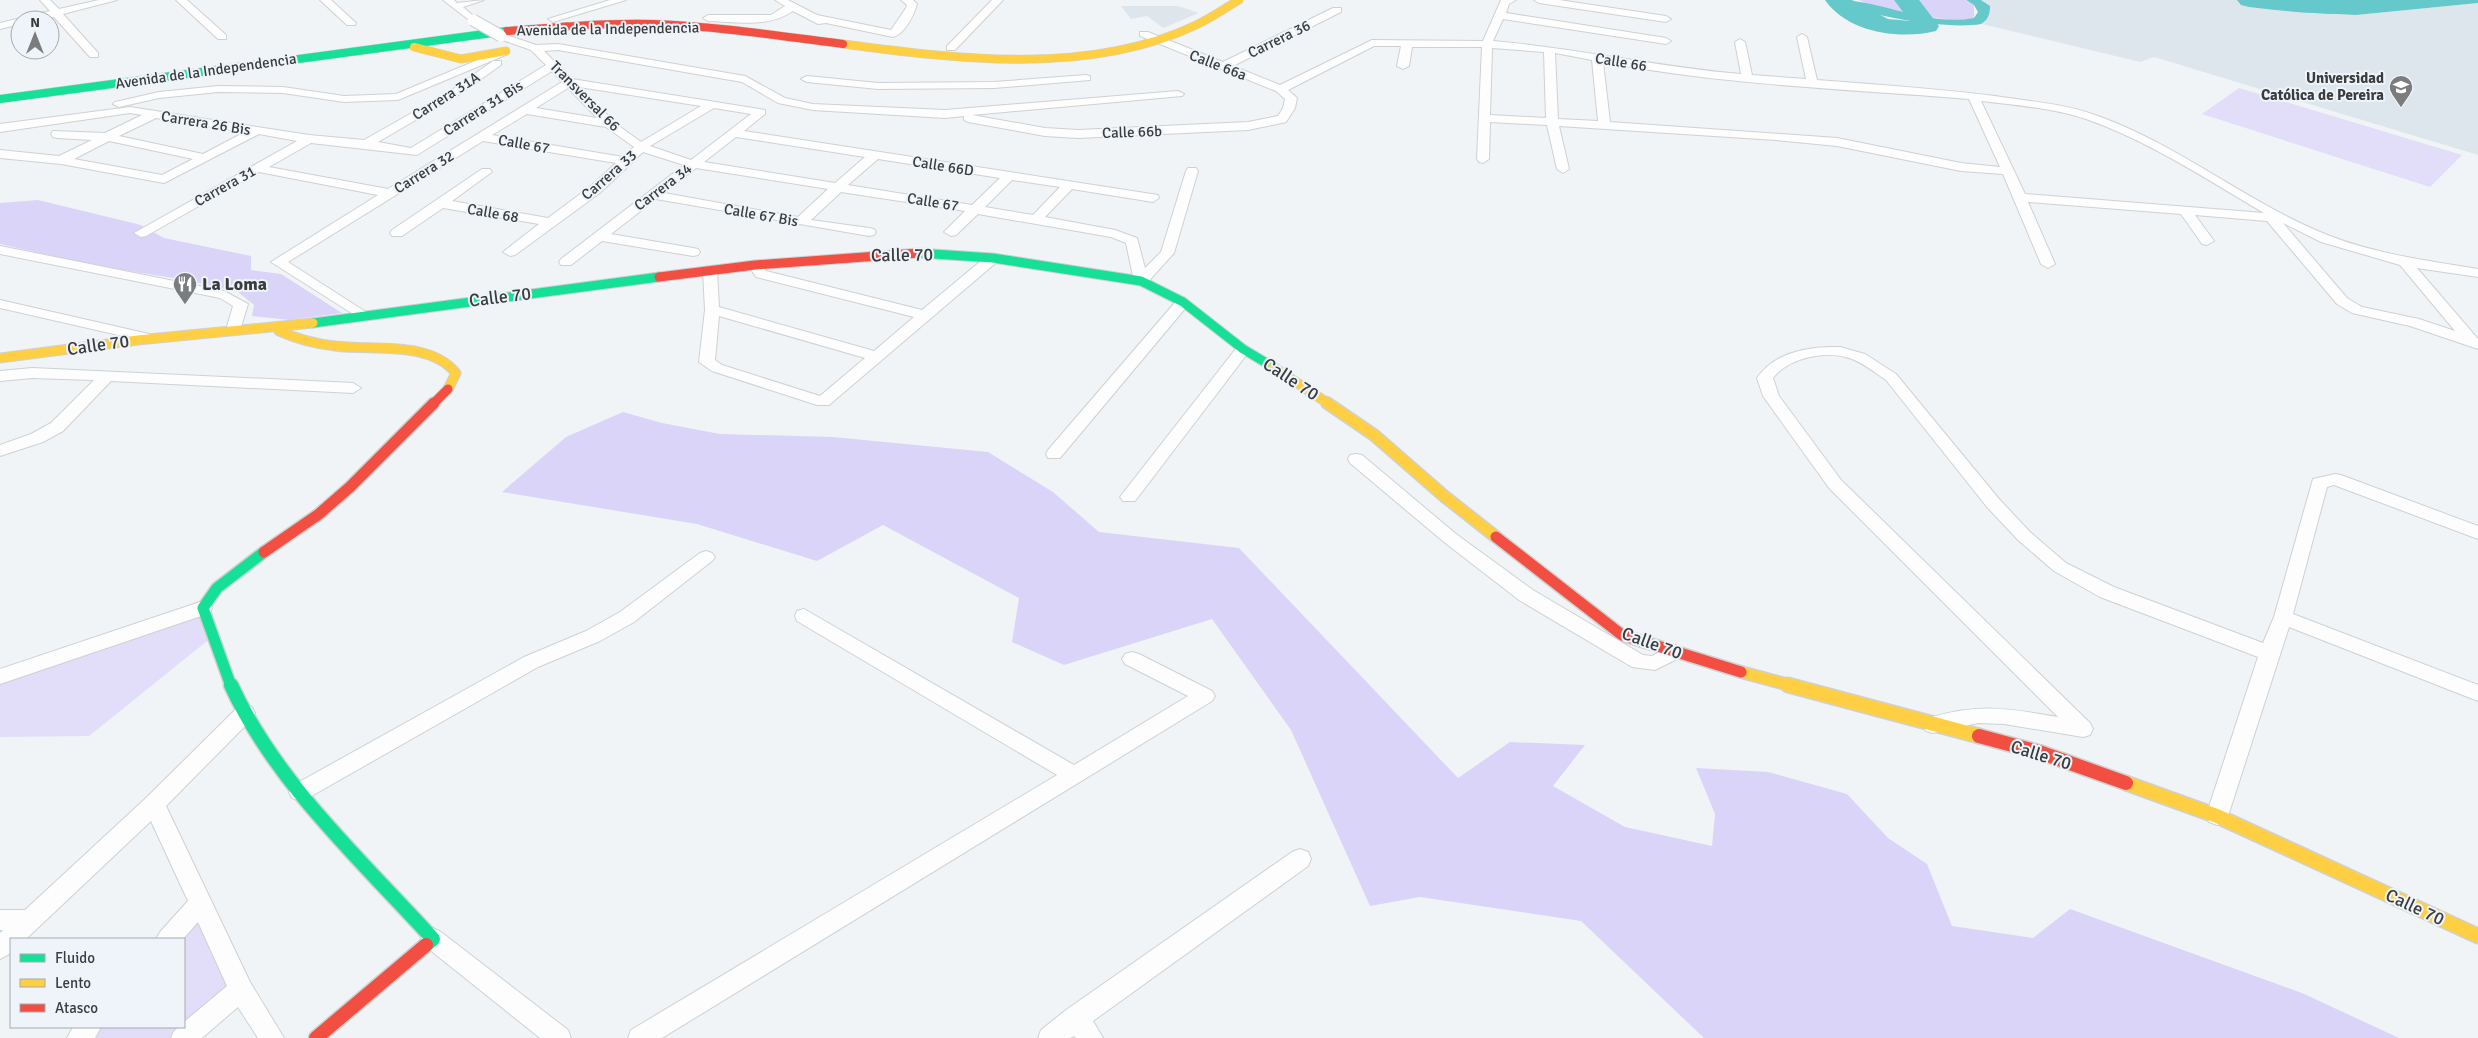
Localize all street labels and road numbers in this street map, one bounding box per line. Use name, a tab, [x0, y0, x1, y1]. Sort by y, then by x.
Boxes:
street label: Carrera 36	[1245, 16, 1313, 62]
street label: Avenida de la Independencia	[517, 18, 699, 40]
street label: Calle 66a	[1187, 46, 1249, 84]
street label: Avenida de la Independencia	[114, 49, 298, 93]
street label: Calle 66	[1594, 49, 1648, 75]
street label: Transversal 66	[546, 57, 624, 135]
street label: Carrera 31A	[409, 68, 483, 124]
street label: Carrera 31 Bis	[440, 76, 526, 140]
street label: Carrera 26 Bis	[160, 107, 252, 139]
street label: Calle 66b	[1102, 122, 1162, 142]
street label: Calle 67	[497, 131, 551, 157]
street label: Carrera 33	[578, 146, 640, 204]
street label: Carrera 32	[391, 147, 457, 197]
street label: Calle 66D	[911, 152, 975, 180]
street label: Carrera 34	[631, 160, 695, 214]
street label: Carrera 31	[191, 162, 259, 210]
street label: Calle 67	[906, 189, 960, 215]
street label: Calle 68	[466, 200, 520, 226]
street label: Calle 67 Bis	[722, 200, 800, 230]
street label: Calle 70	[871, 243, 933, 267]
street label: Calle 70	[468, 282, 532, 312]
street label: Calle 70	[66, 330, 130, 360]
street label: Calle 70	[1259, 353, 1323, 405]
street label: Calle 70	[1619, 622, 1685, 664]
street label: Calle 70	[2008, 735, 2074, 775]
street label: Calle 70	[2382, 884, 2448, 930]

